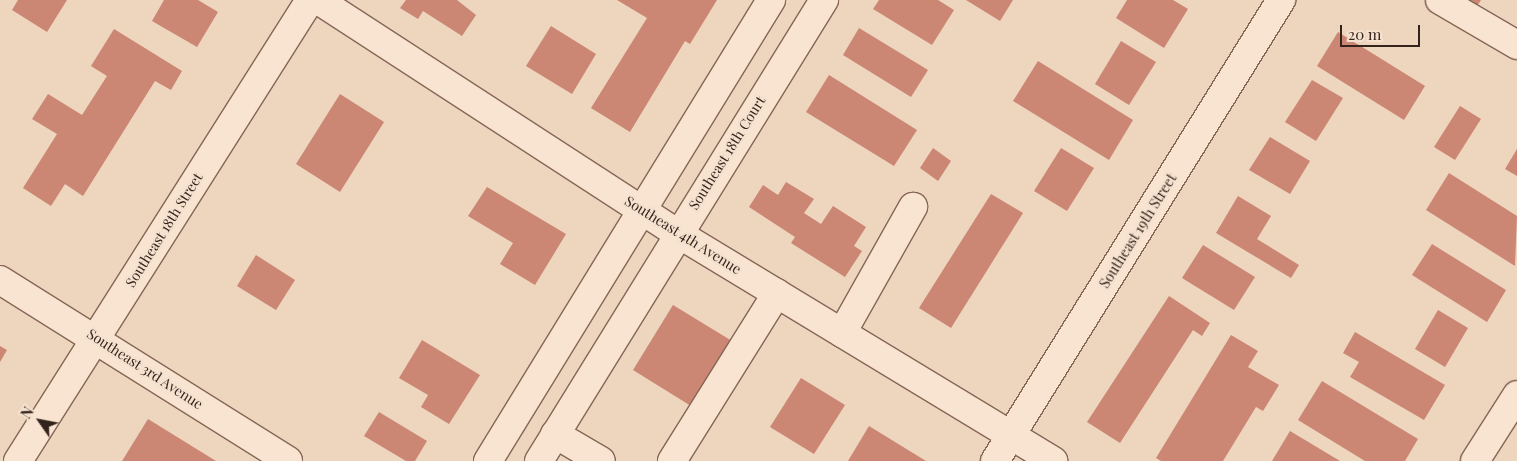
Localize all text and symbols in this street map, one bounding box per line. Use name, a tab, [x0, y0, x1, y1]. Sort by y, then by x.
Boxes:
scale bar	[1342, 15, 1422, 47]
text: 20 m	[1348, 24, 1381, 44]
street label: Southeast 18th Court	[685, 93, 769, 213]
street label: Southeast 18th Street	[122, 170, 206, 290]
street label: Southeast 19th Street	[1096, 171, 1180, 291]
street label: Southeast 4th Avenue	[621, 192, 745, 278]
street label: Southeast 3rd Avenue	[84, 325, 206, 413]
north arrow	[15, 396, 65, 446]
text: N	[16, 403, 38, 422]

